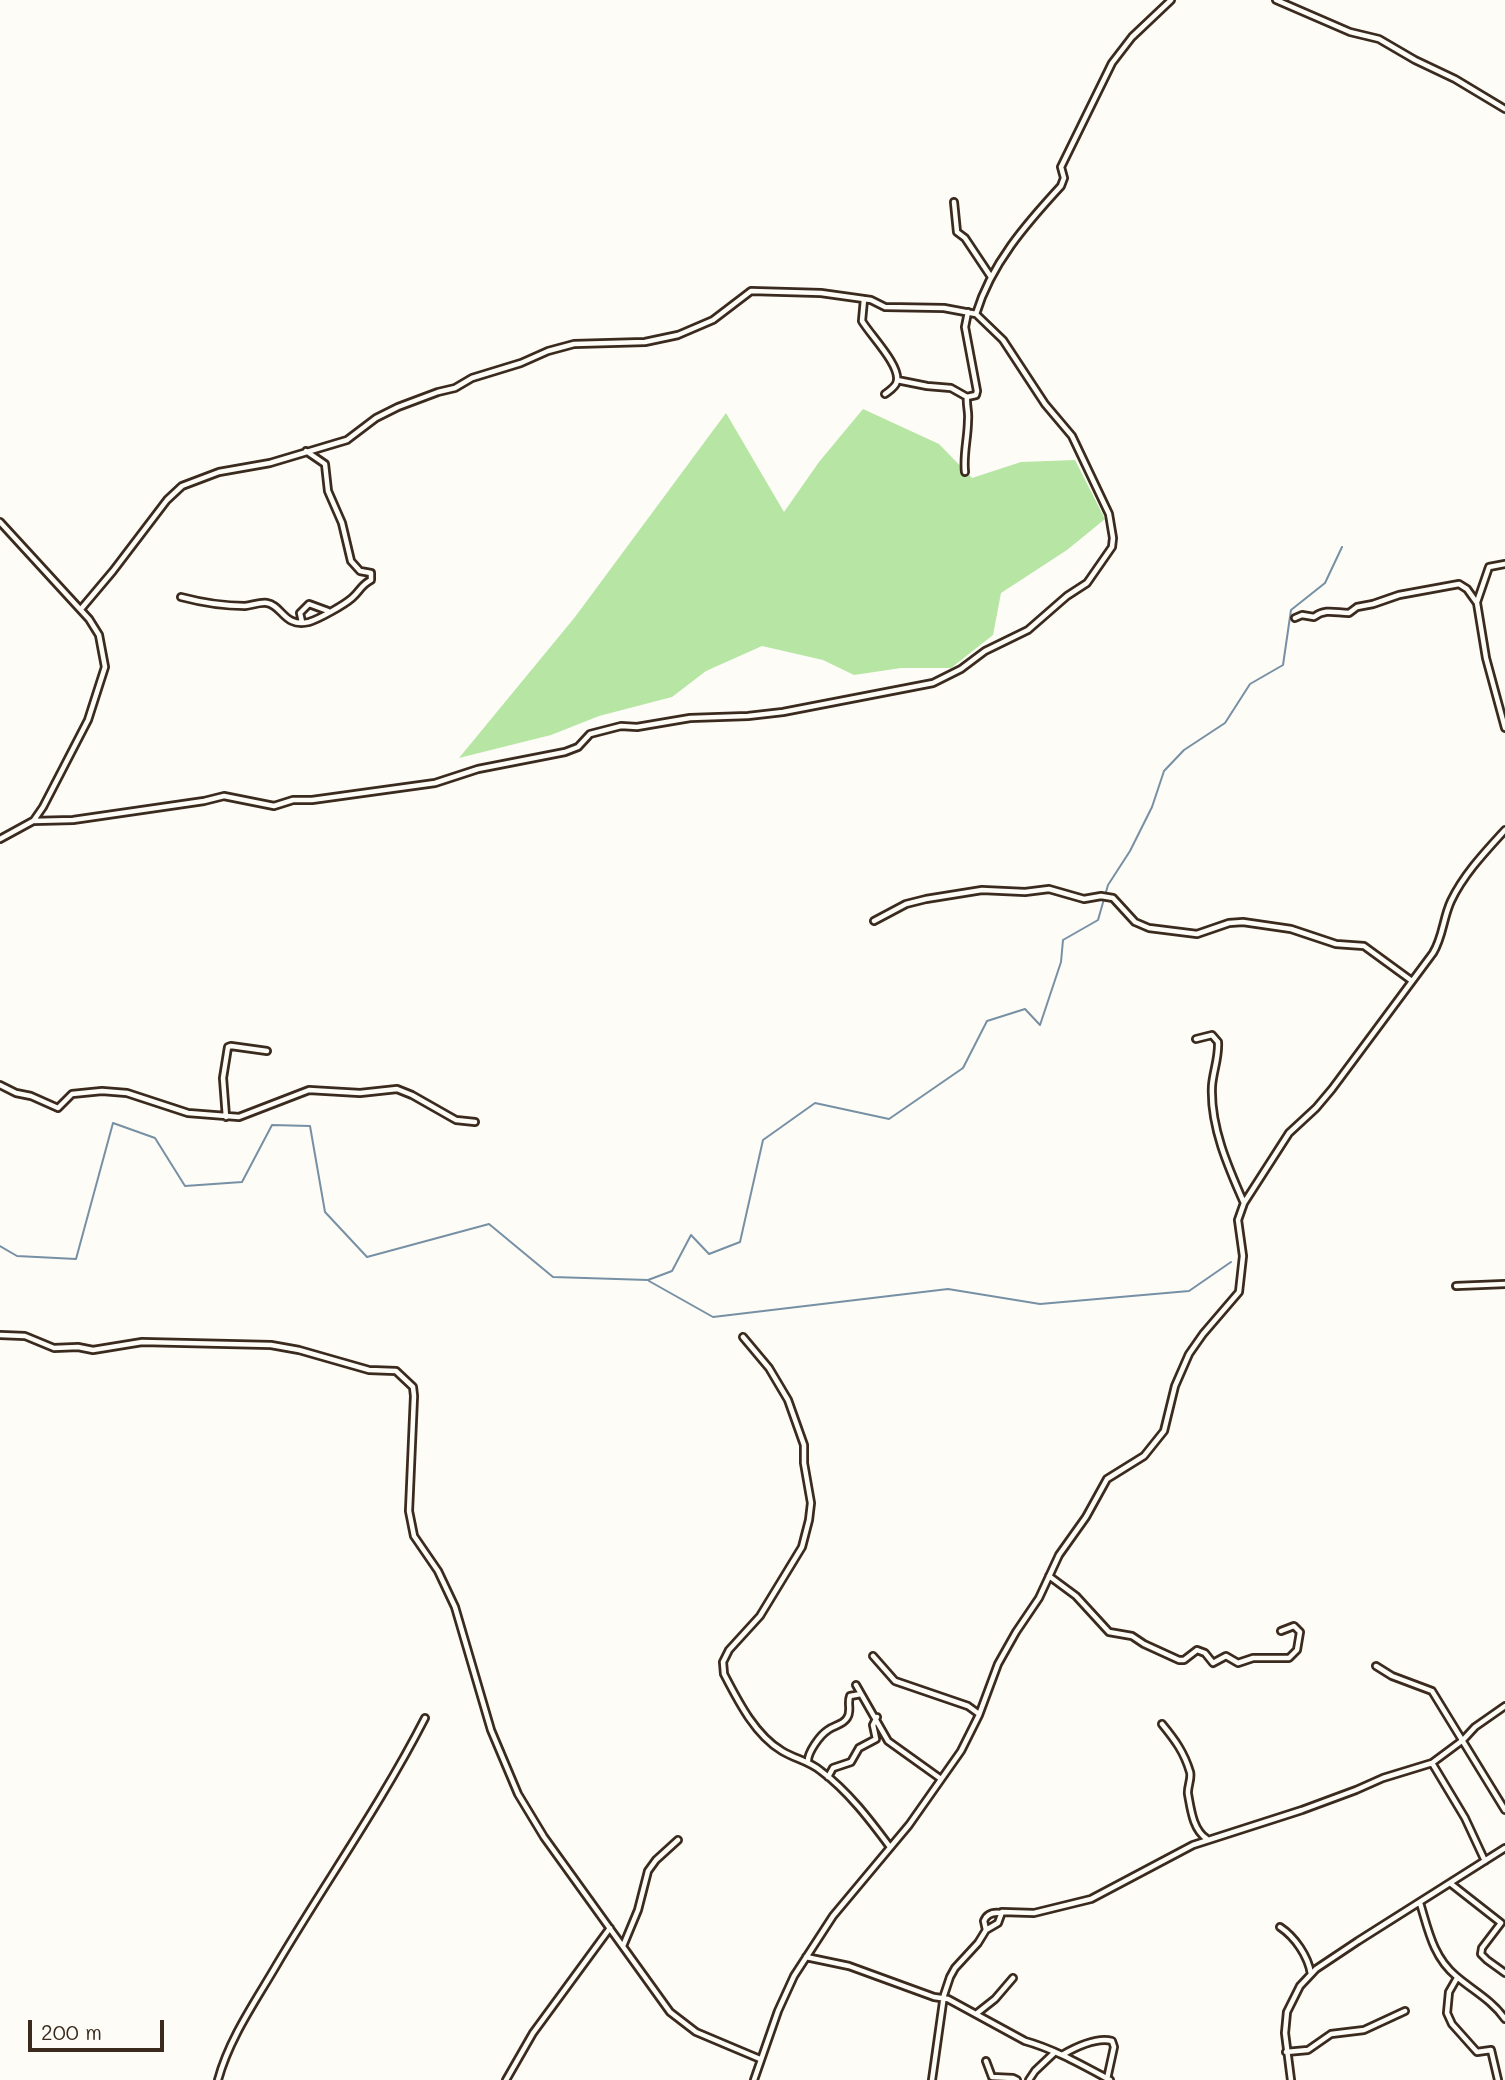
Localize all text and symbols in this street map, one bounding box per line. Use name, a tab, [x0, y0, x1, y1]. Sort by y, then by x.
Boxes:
scale bar	[32, 2007, 168, 2050]
text: 200 m	[41, 2018, 102, 2045]

